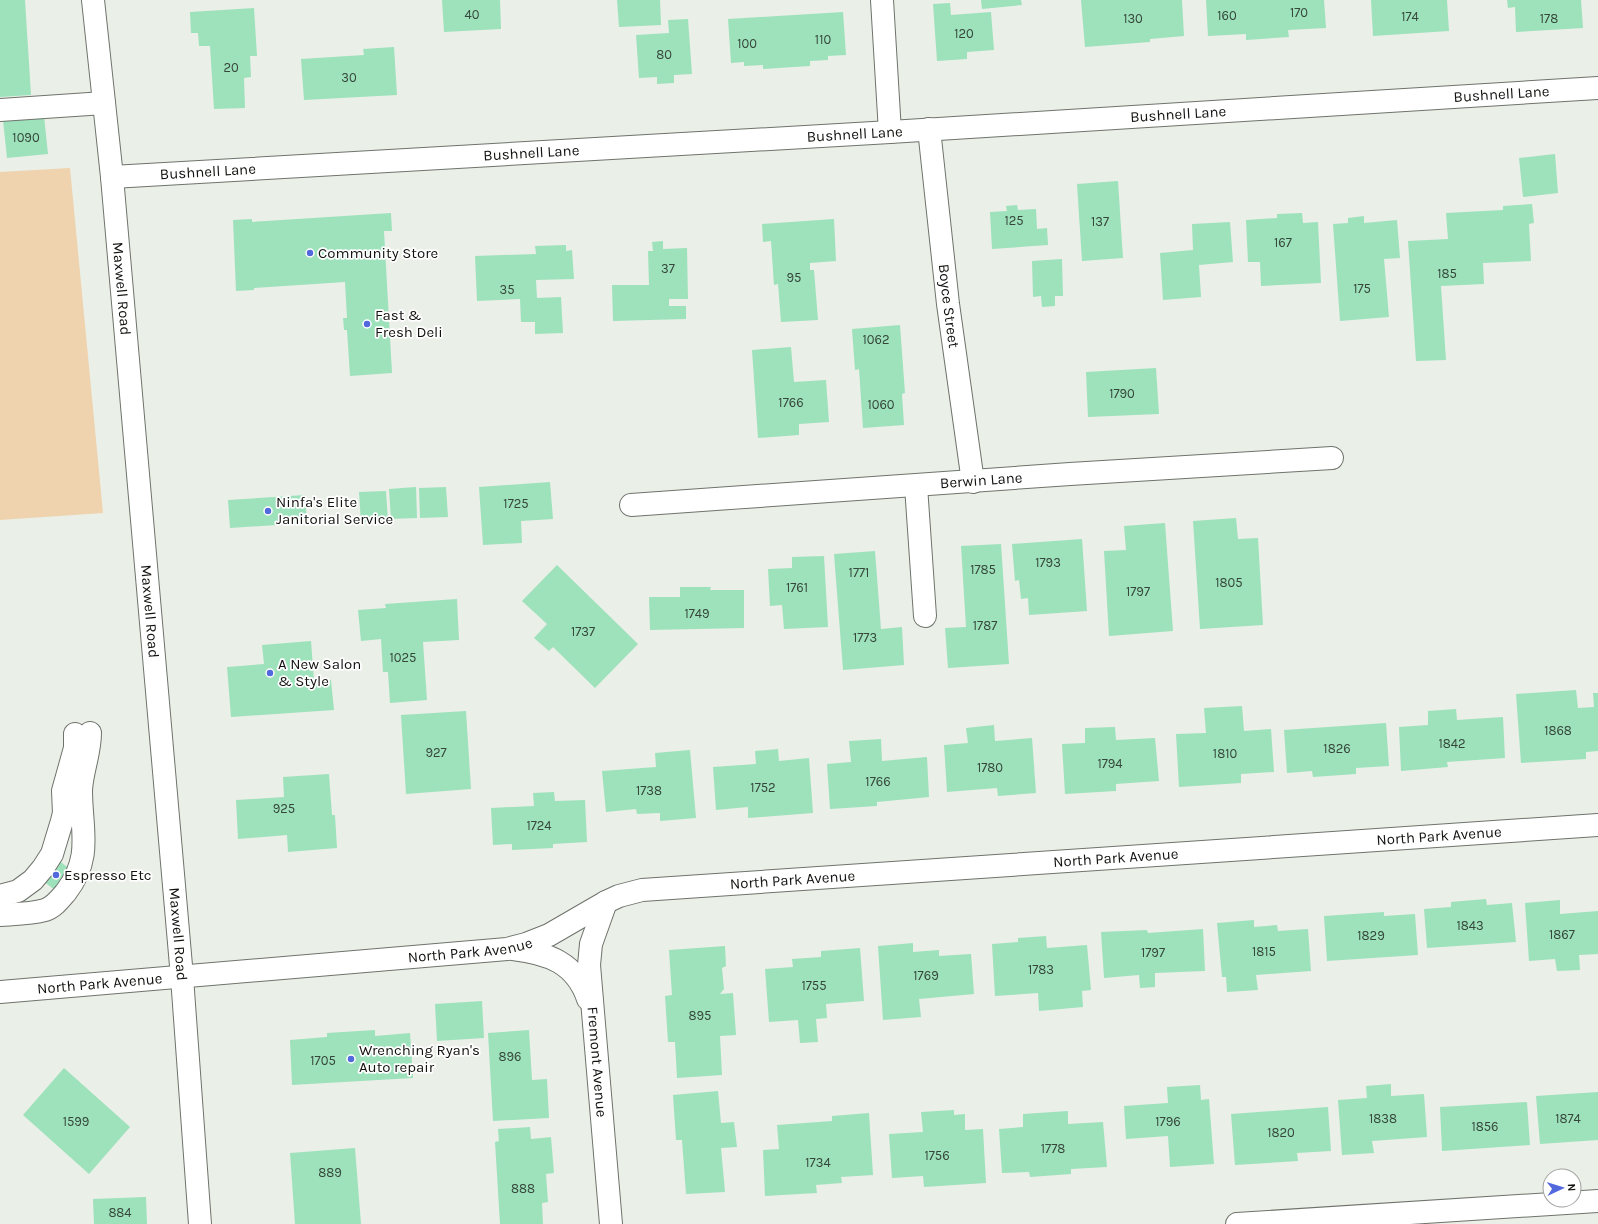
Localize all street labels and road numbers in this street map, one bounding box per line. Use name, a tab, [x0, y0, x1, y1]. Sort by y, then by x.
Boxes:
street label: Bushnell Lane	[1453, 82, 1550, 106]
street label: Bushnell Lane	[1130, 102, 1227, 126]
street label: Bushnell Lane	[806, 122, 903, 146]
street label: Bushnell Lane	[483, 141, 580, 165]
street label: Bushnell Lane	[159, 160, 256, 183]
street label: Maxwell Road	[109, 241, 135, 336]
street label: Boyce Street	[935, 263, 963, 350]
street label: Berwin Lane	[939, 468, 1023, 492]
street label: Maxwell Road	[137, 564, 163, 659]
street label: North Park Avenue	[1376, 823, 1502, 849]
street label: North Park Avenue	[1053, 845, 1179, 871]
street label: North Park Avenue	[729, 867, 856, 893]
street label: Maxwell Road	[165, 887, 191, 982]
street label: North Park Avenue	[407, 933, 535, 966]
street label: North Park Avenue	[36, 969, 163, 998]
street label: Fremont Avenue	[584, 1006, 611, 1118]

